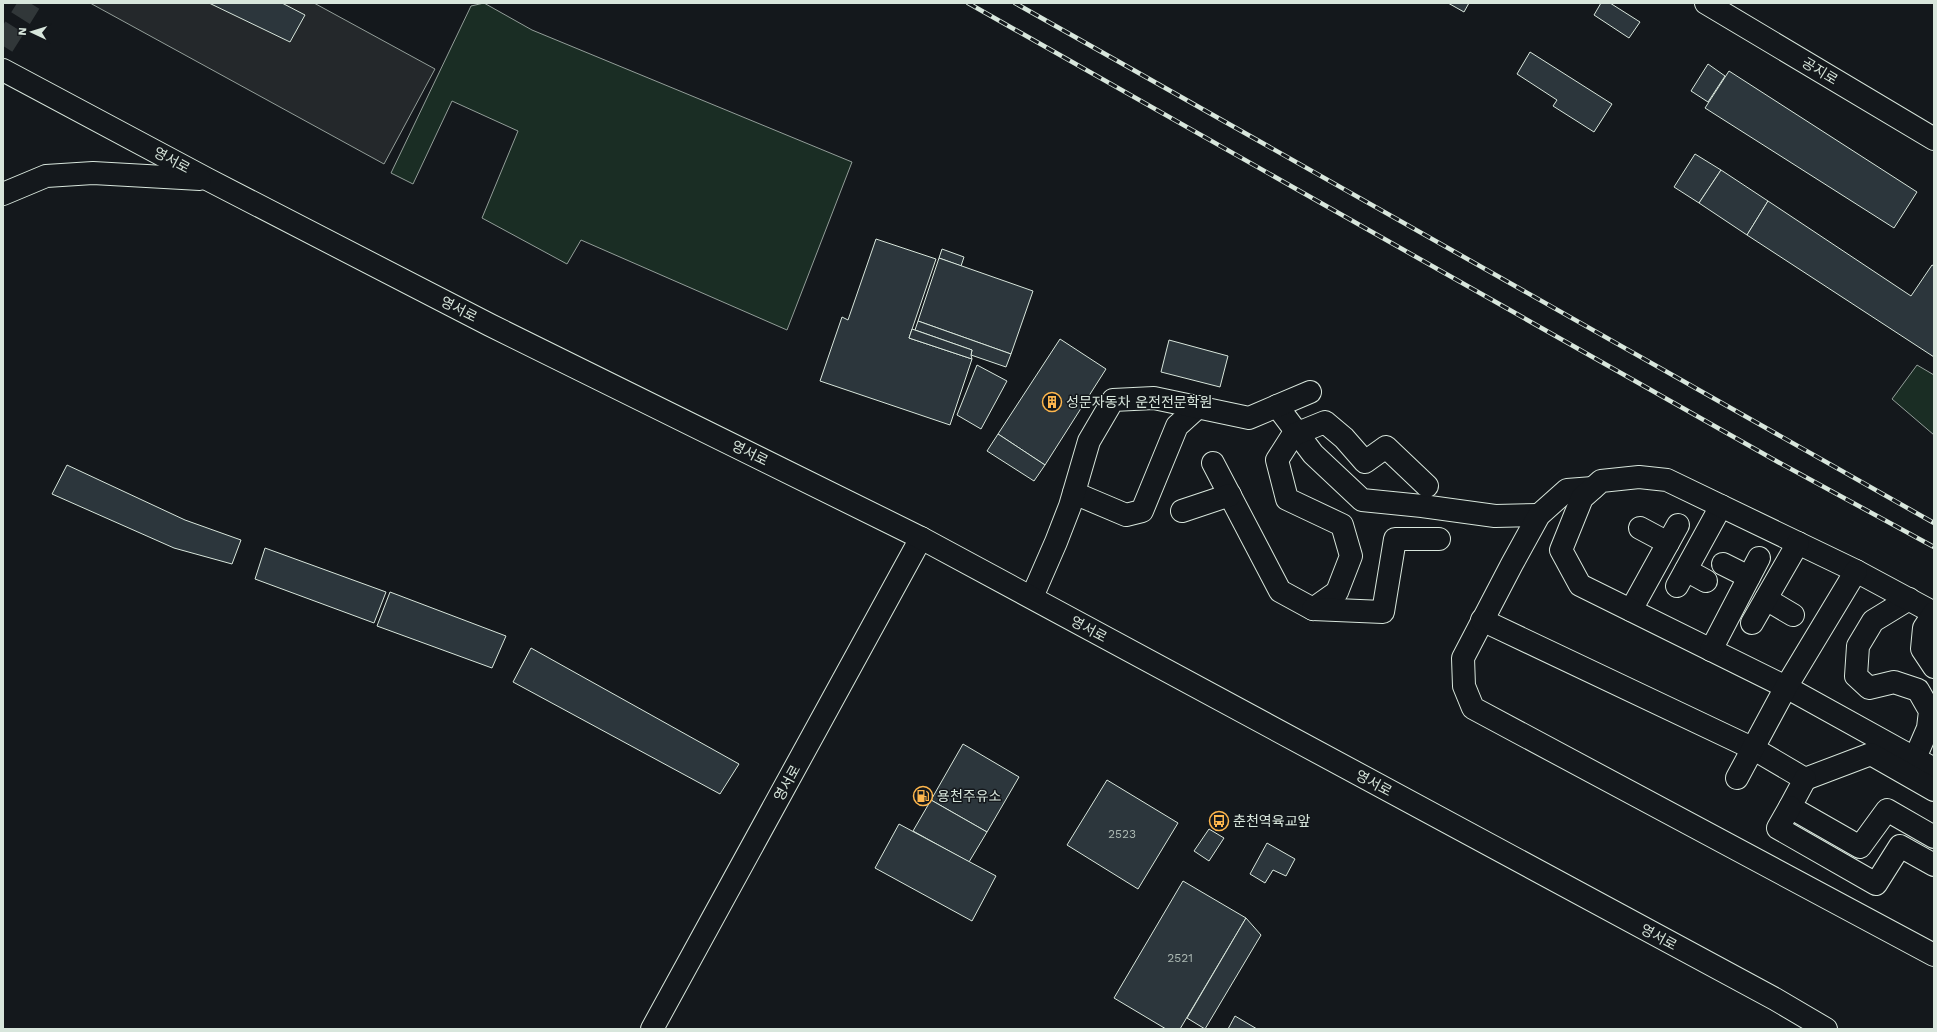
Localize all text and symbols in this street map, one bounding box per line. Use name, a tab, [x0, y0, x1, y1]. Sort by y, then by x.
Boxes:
north arrow	[12, 12, 52, 52]
text: N	[16, 27, 29, 36]
street label: 공지로	[1799, 54, 1841, 88]
street label: 영서로	[151, 144, 193, 176]
street label: 영서로	[438, 293, 480, 325]
building icon: 성문자동차 운전전문학원	[1041, 391, 1063, 413]
place label: 성문자동차 운전전문학원	[1066, 394, 1212, 410]
street label: 영서로	[729, 437, 771, 469]
street label: 영서로	[1068, 613, 1110, 645]
street label: 영서로	[771, 762, 803, 804]
street label: 영서로	[1353, 767, 1395, 799]
fuel station icon: 용천주유소	[912, 785, 934, 807]
place label: 용천주유소	[937, 788, 1002, 804]
bus stop icon: 춘천역육교앞	[1208, 810, 1230, 832]
place label: 춘천역육교앞	[1233, 813, 1310, 829]
house number: 2523	[1108, 827, 1136, 841]
street label: 영서로	[1638, 921, 1680, 953]
house number: 2521	[1167, 951, 1193, 965]

